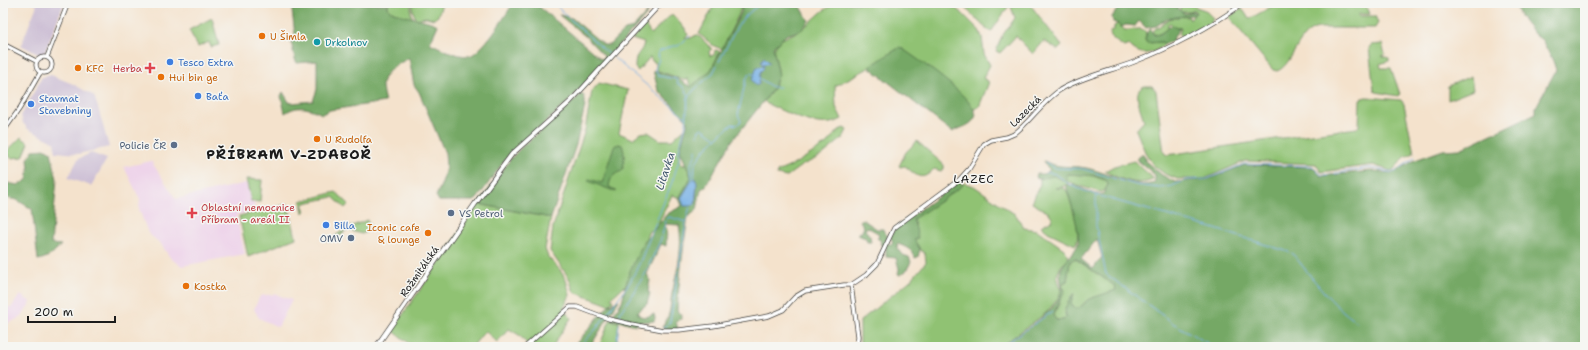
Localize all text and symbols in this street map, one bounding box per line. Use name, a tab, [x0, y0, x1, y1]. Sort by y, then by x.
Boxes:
place label: U Šimla	[270, 30, 307, 43]
marker: U Šimla	[257, 31, 267, 41]
place label: Drkolnov	[325, 36, 368, 49]
marker: Drkolnov	[312, 37, 322, 47]
place label: Tesco Extra	[178, 56, 234, 69]
marker: Tesco Extra	[165, 57, 175, 67]
place label: KFC	[86, 62, 104, 75]
place label: Herba	[113, 62, 143, 75]
marker: KFC	[73, 63, 83, 73]
marker: Herba	[145, 63, 155, 73]
place label: Hui bin ge	[169, 71, 218, 84]
marker: Hui bin ge	[156, 72, 166, 82]
place label: Baťa	[206, 90, 229, 103]
marker: Baťa	[193, 91, 203, 101]
place label: Stavmat Stavebniny	[39, 92, 92, 117]
street label: Lazecká	[1007, 92, 1044, 130]
marker: Stavmat Stavebniny	[26, 99, 36, 109]
place label: U Rudolfa	[325, 133, 373, 146]
marker: U Rudolfa	[312, 134, 322, 144]
place label: Policie ČR	[119, 139, 166, 152]
marker: Policie ČR	[169, 140, 179, 150]
district label: PŘÍBRAM V-ZDABOŘ	[206, 145, 372, 163]
water label: Litavka	[652, 150, 679, 192]
district label: LAZEC	[953, 171, 995, 187]
place label: Oblastní nemocnice Příbram - areál II	[201, 201, 295, 226]
marker: Oblastní nemocnice Příbram - areál II	[186, 207, 198, 219]
place label: VS Petrol	[459, 207, 503, 220]
marker: VS Petrol	[446, 208, 456, 218]
place label: Billa	[334, 219, 356, 232]
marker: Billa	[321, 220, 331, 230]
place label: Iconic cafe & lounge	[367, 221, 420, 246]
marker: Iconic cafe & lounge	[423, 228, 433, 238]
place label: OMV	[320, 232, 343, 245]
marker: OMV	[346, 233, 356, 243]
street label: Rožmitálská	[397, 243, 442, 299]
place label: Kostka	[194, 280, 227, 293]
marker: Kostka	[181, 281, 191, 291]
scale bar	[28, 298, 115, 324]
text: 200 m	[34, 304, 73, 320]

